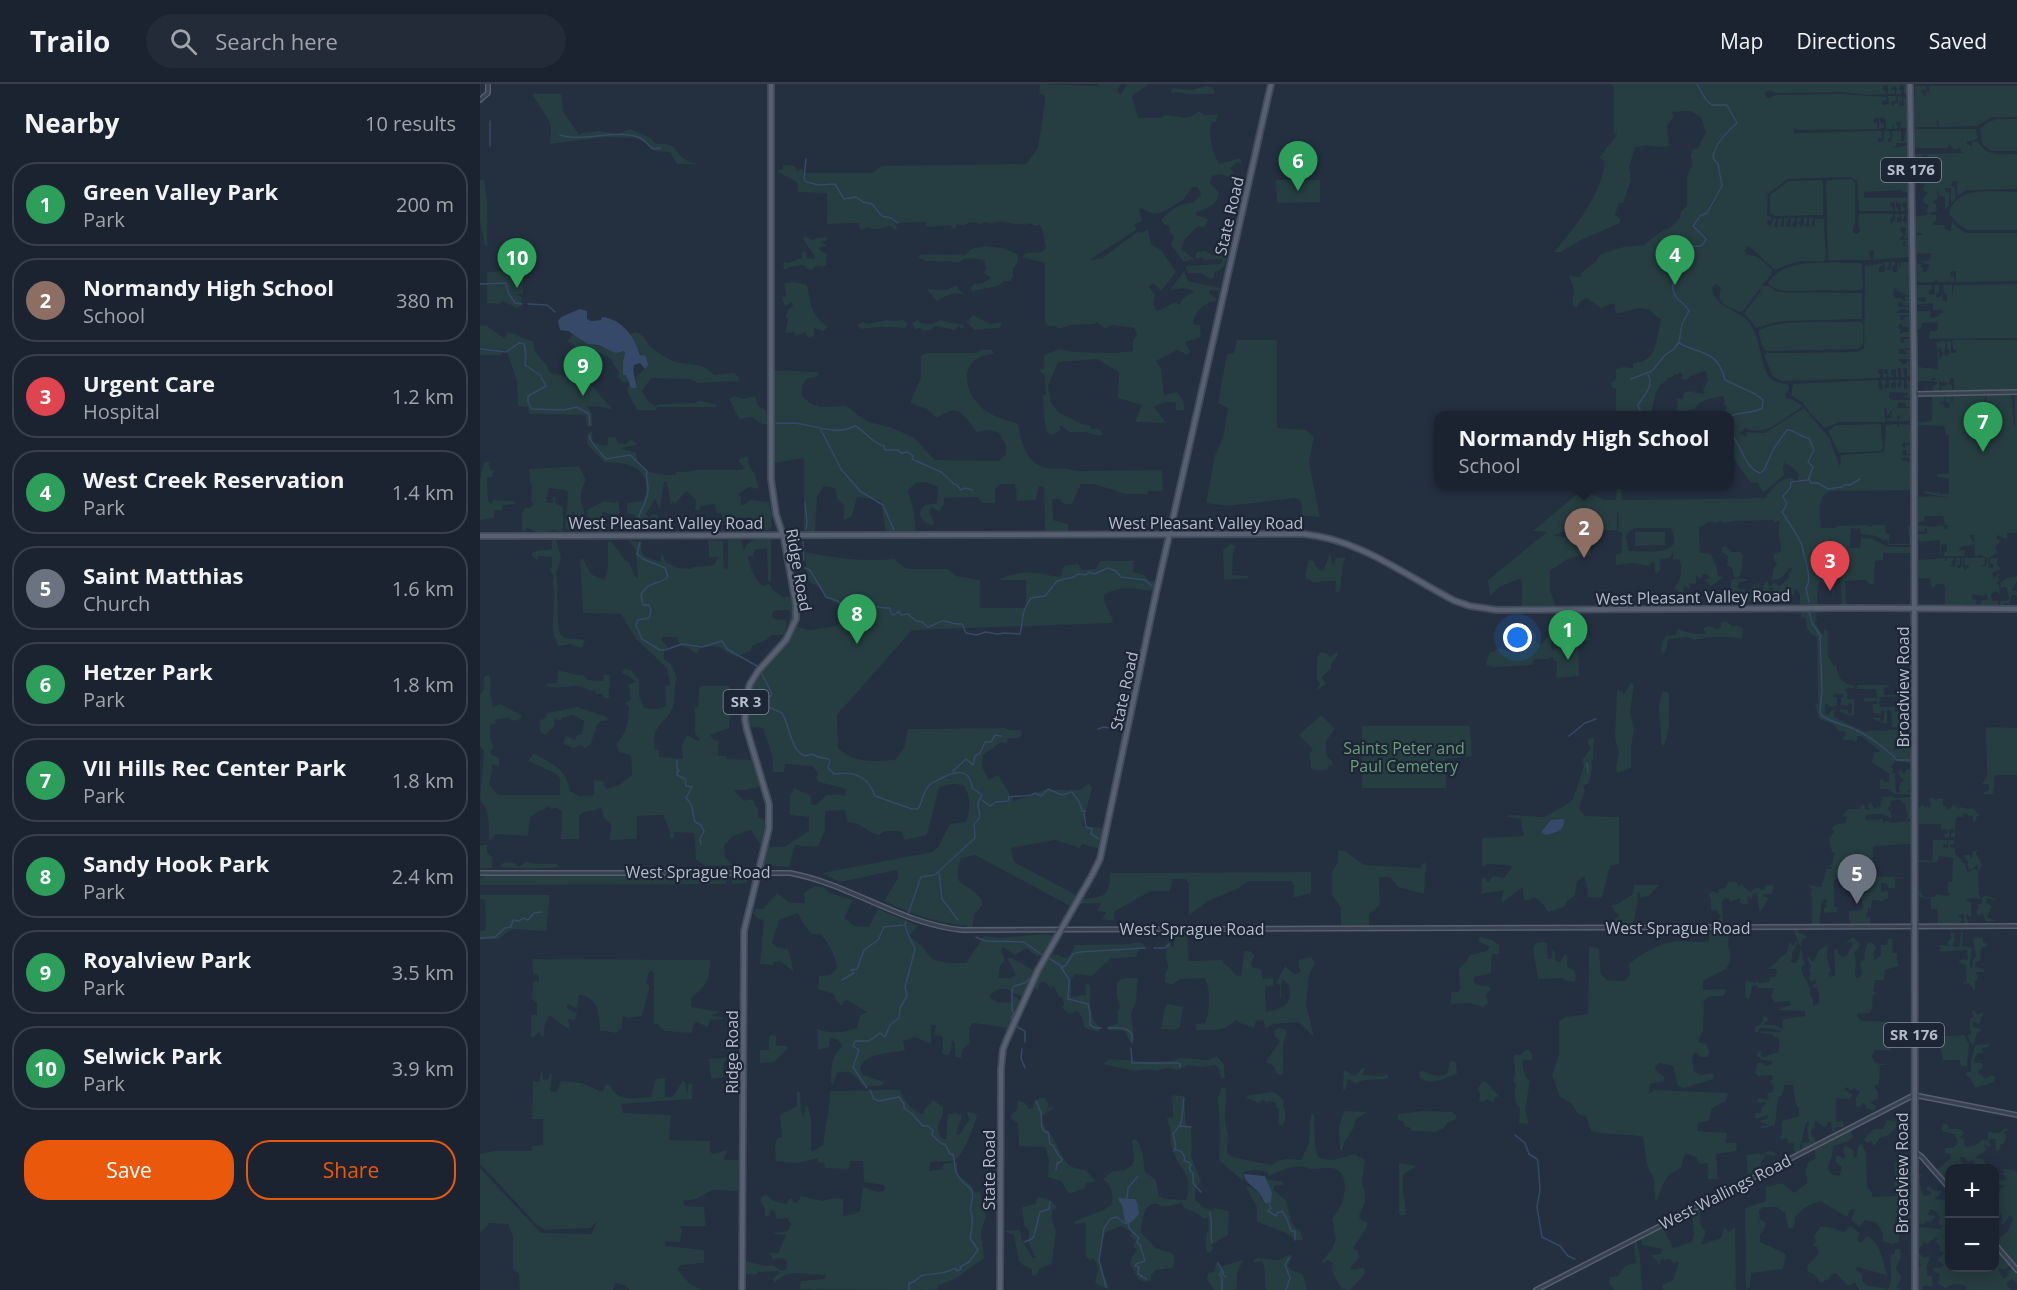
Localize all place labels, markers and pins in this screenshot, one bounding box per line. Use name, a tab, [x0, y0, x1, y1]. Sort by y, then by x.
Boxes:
pin: 6	[1278, 141, 1318, 191]
pin: 4	[1656, 236, 1694, 285]
pin: 10	[498, 238, 537, 288]
pin: 9	[564, 346, 602, 396]
pin: 7	[1964, 402, 2002, 452]
pin: 2	[1564, 508, 1604, 558]
pin: 3	[1810, 542, 1850, 591]
pin: 8	[838, 594, 877, 644]
pin: 1	[1548, 610, 1588, 660]
pin: 5	[1838, 854, 1876, 904]

